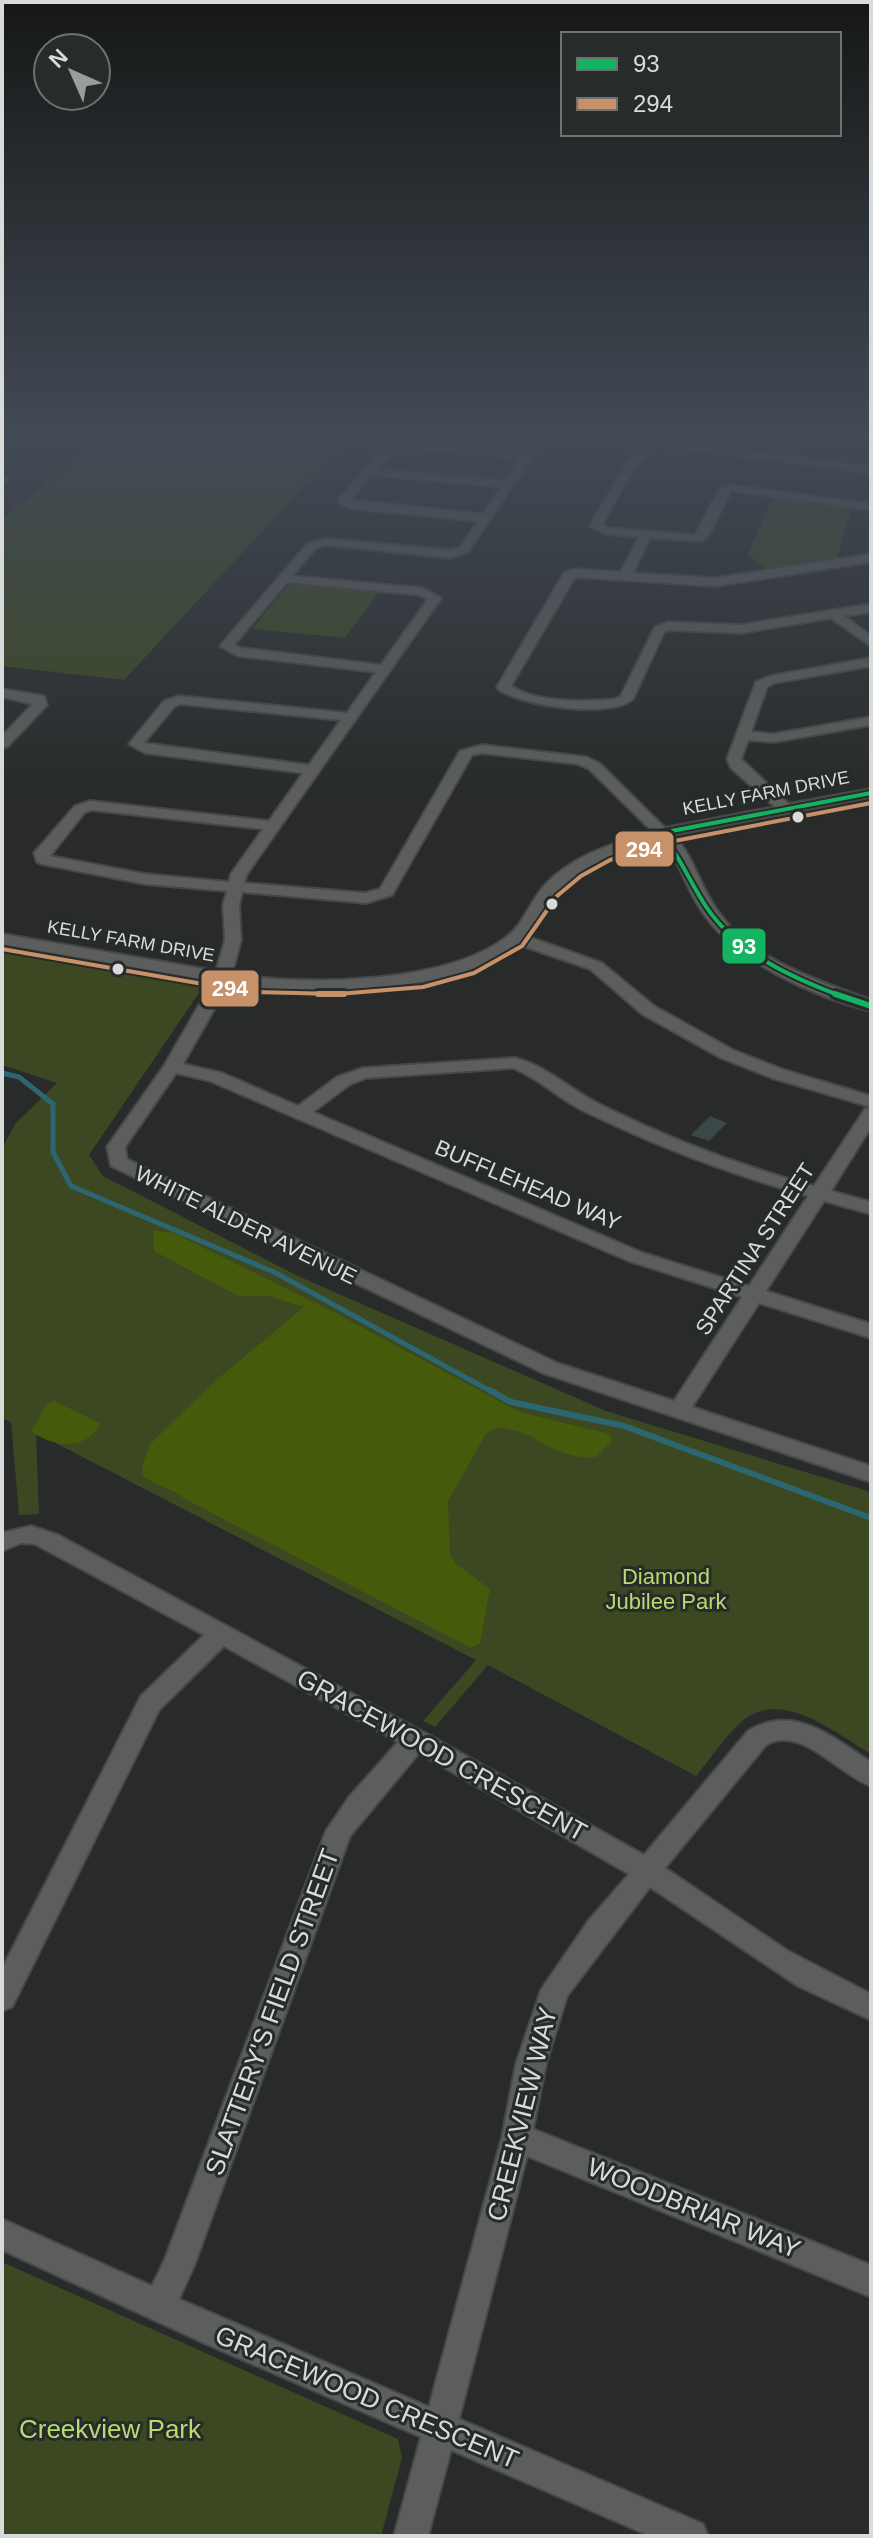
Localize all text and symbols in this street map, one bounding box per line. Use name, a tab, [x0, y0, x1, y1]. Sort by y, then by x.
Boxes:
north arrow	[32, 32, 112, 112]
legend	[561, 32, 841, 136]
text: N	[44, 44, 73, 73]
text: 93	[633, 50, 660, 77]
text: 294	[633, 90, 673, 117]
street label: KELLY FARM DRIVE	[681, 767, 851, 819]
unlabelled marker	[790, 809, 806, 825]
line badge: 294	[614, 830, 675, 868]
text: 294	[626, 837, 663, 862]
unlabelled marker	[544, 896, 560, 912]
street label: KELLY FARM DRIVE	[46, 916, 216, 966]
line badge: 93	[721, 927, 767, 965]
text: 93	[732, 934, 756, 959]
unlabelled marker	[110, 961, 126, 977]
line badge: 294	[200, 969, 260, 1008]
text: 294	[212, 976, 249, 1001]
street label: BUFFLEHEAD WAY	[431, 1135, 625, 1236]
street label: SPARTINA STREET	[690, 1158, 820, 1340]
street label: WHITE ALDER AVENUE	[131, 1161, 361, 1289]
park label: Diamond Jubilee Park	[605, 1564, 728, 1614]
street label: GRACEWOOD CRESCENT	[292, 1663, 592, 1847]
street label: SLATTERY'S FIELD STREET	[199, 1845, 345, 2179]
street label: CREEKVIEW WAY	[481, 2004, 563, 2224]
street label: WOODBRIAR WAY	[583, 2152, 805, 2264]
street label: GRACEWOOD CRESCENT	[211, 2319, 523, 2475]
park label: Creekview Park	[19, 2414, 202, 2444]

